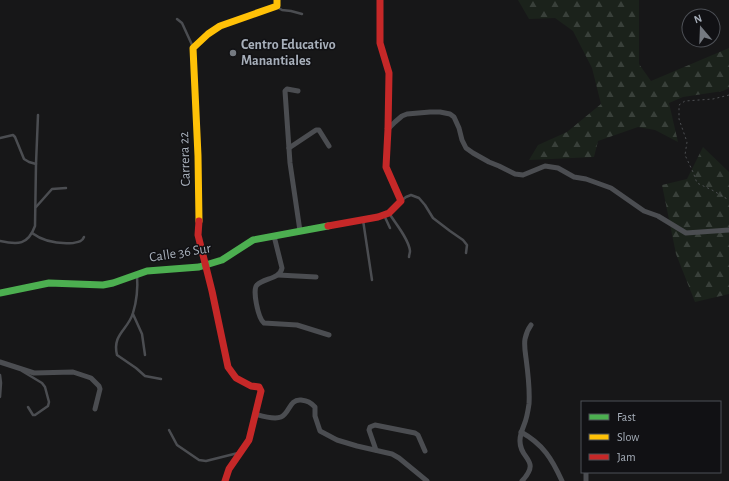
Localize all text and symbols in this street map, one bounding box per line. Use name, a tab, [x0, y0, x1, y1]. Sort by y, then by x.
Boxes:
north arrow	[681, 8, 721, 48]
text: N	[692, 13, 703, 25]
place label: Centro Educativo Manantiales	[241, 38, 336, 68]
marker: Centro Educativo Manantiales	[228, 48, 238, 58]
street label: Carrera 22	[177, 131, 193, 187]
street label: Calle 36 Sur	[148, 241, 212, 265]
legend	[581, 401, 721, 473]
text: Fast	[617, 411, 636, 423]
text: Slow	[617, 431, 639, 443]
text: Jam	[617, 451, 636, 463]

